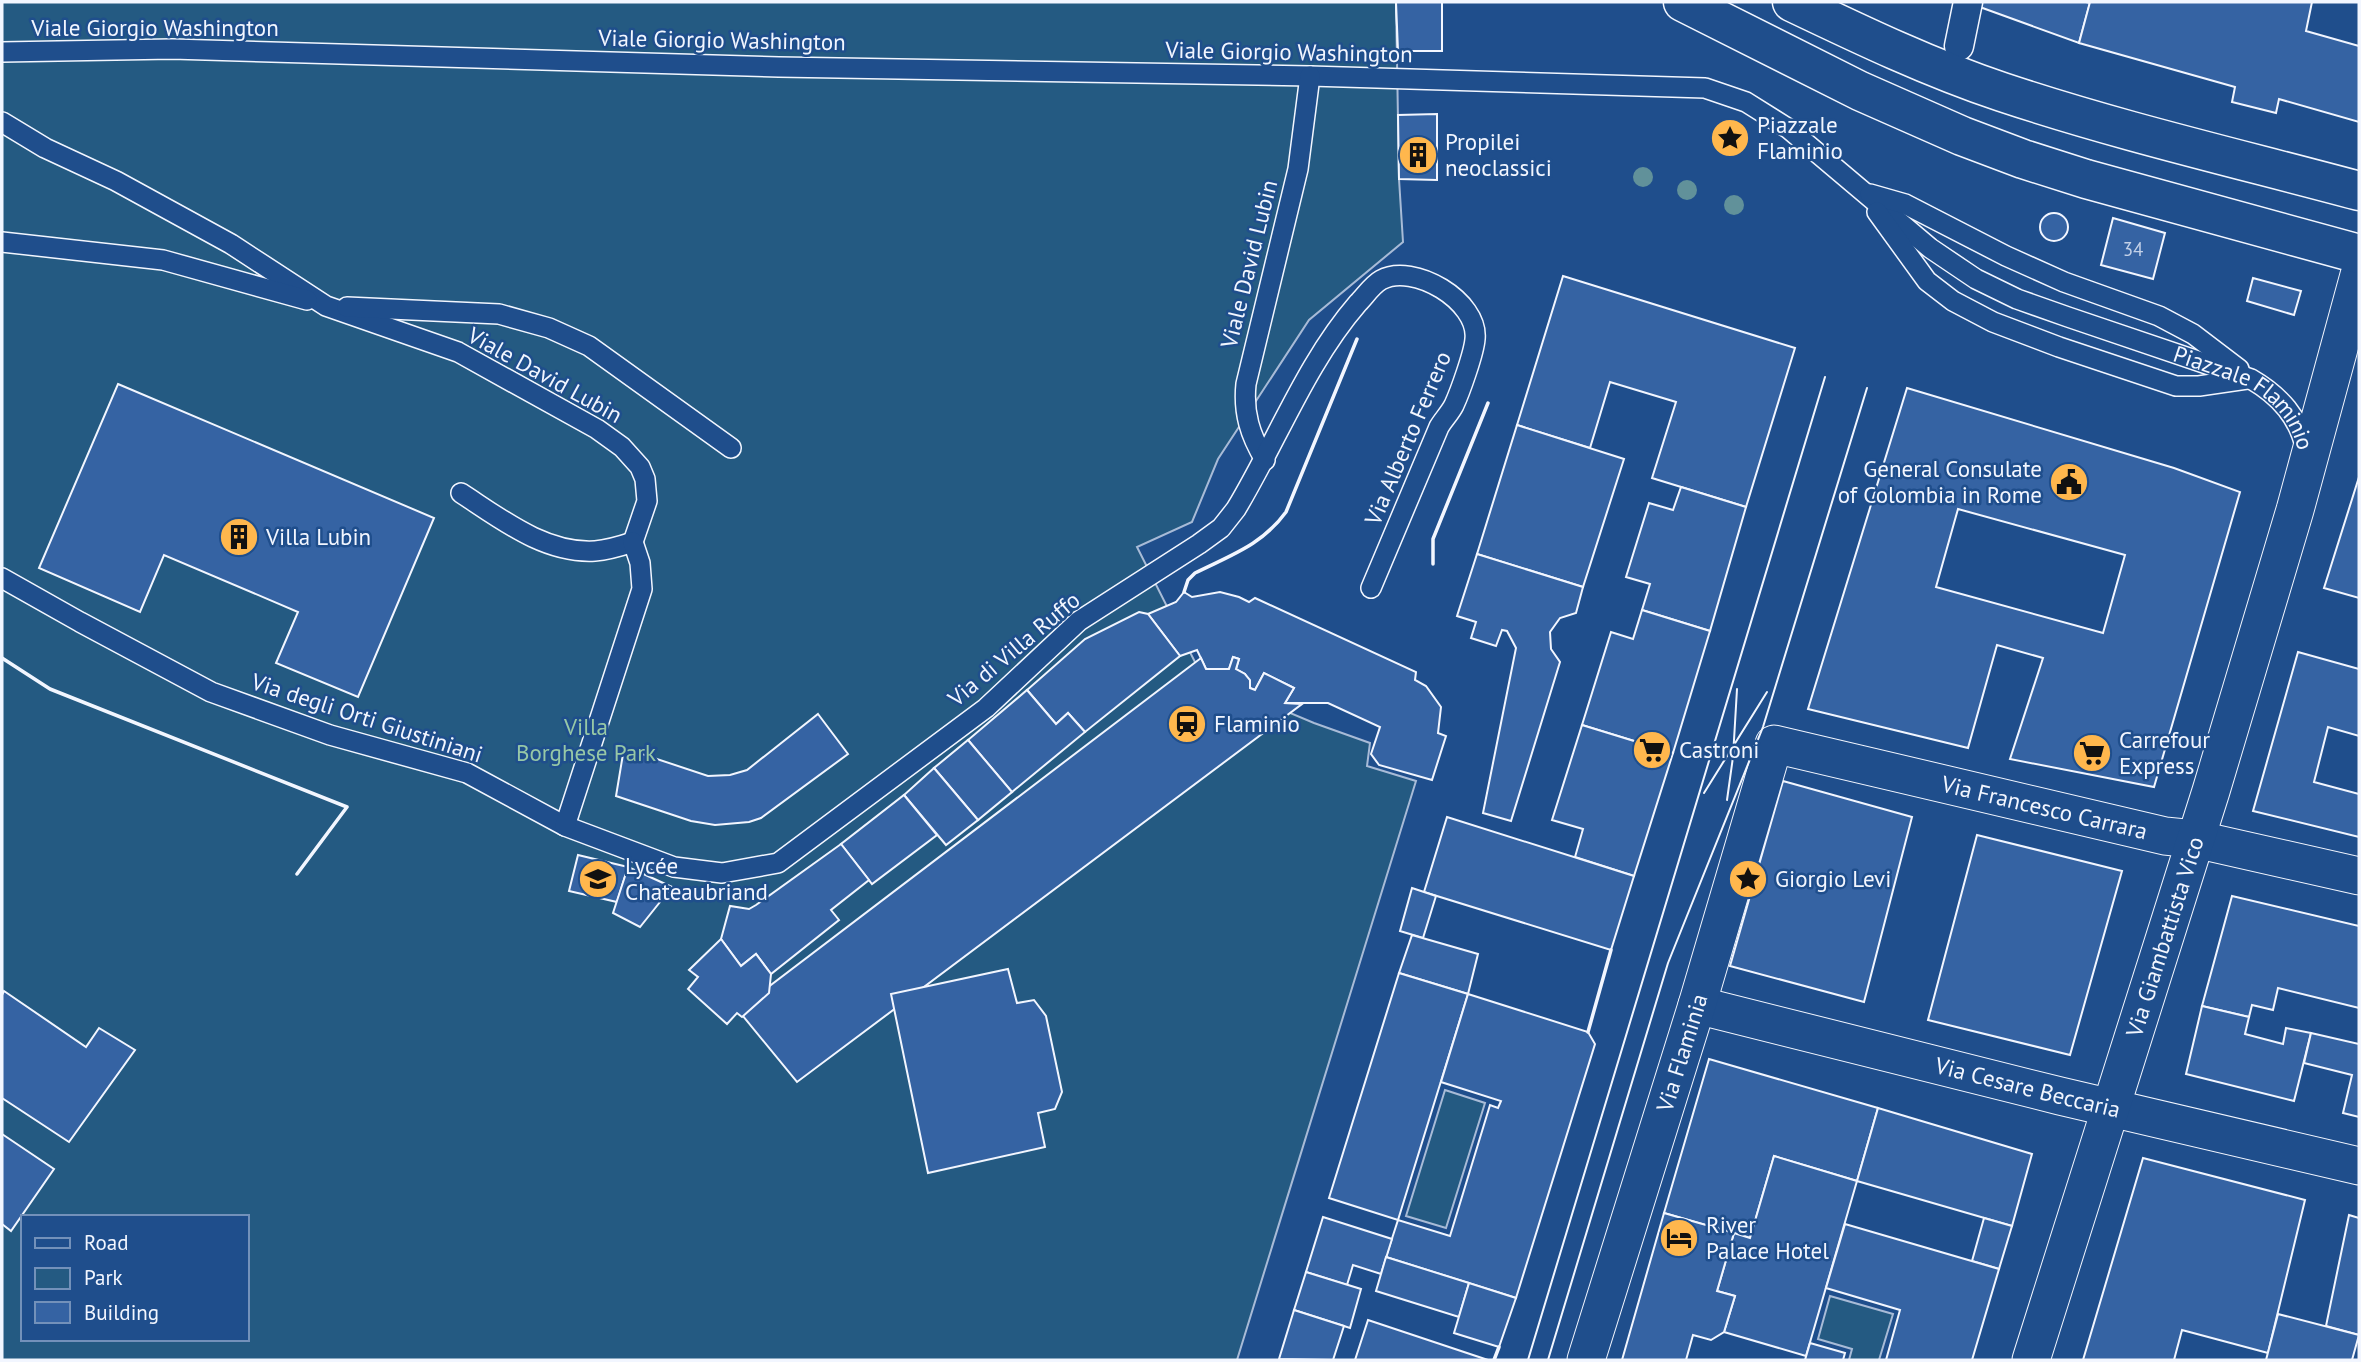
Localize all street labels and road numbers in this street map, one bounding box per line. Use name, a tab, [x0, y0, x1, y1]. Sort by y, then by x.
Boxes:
street label: Viale Giorgio Washington	[30, 13, 279, 42]
street label: Viale Giorgio Washington	[597, 23, 846, 56]
street label: Viale Giorgio Washington	[1164, 35, 1413, 68]
street label: Viale David Lubin	[1213, 177, 1283, 352]
street label: Viale David Lubin	[462, 320, 628, 429]
street label: Piazzale Flaminio	[2170, 339, 2320, 453]
street label: Via Alberto Ferrero	[1357, 347, 1457, 530]
street label: Via di Villa Ruffo	[941, 585, 1086, 713]
street label: Via degli Orti Giustiniani	[247, 666, 486, 769]
street label: Via Francesco Carrara	[1938, 769, 2151, 845]
street label: Via Giambattista Vico	[2119, 833, 2210, 1041]
street label: Via Flaminia	[1649, 990, 1714, 1116]
street label: Via Cesare Beccaria	[1931, 1050, 2123, 1124]

